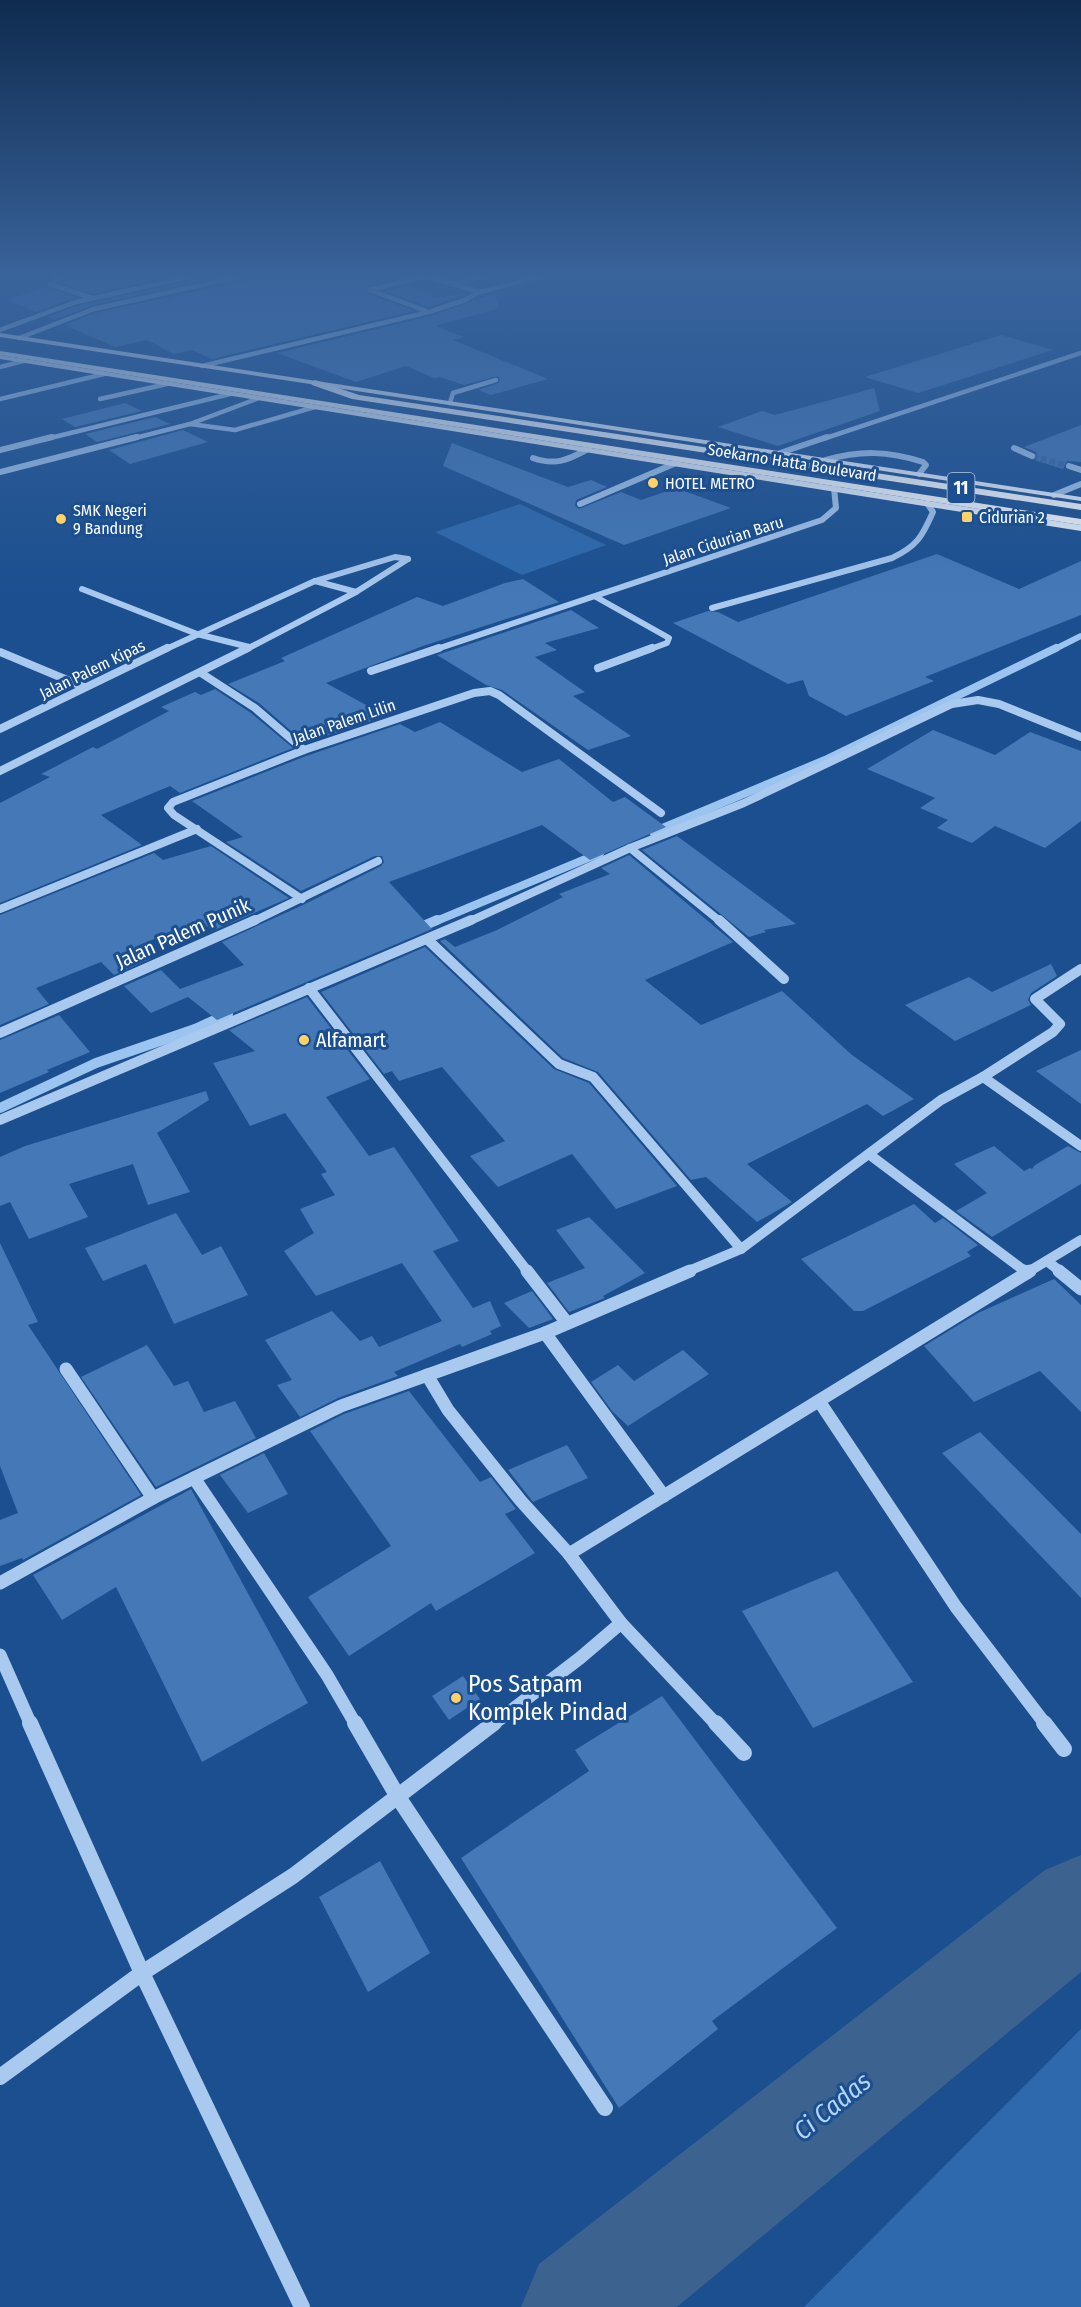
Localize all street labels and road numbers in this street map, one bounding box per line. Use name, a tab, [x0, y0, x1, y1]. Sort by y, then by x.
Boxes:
street label: Soekarno Hatta Boulevard	[706, 440, 878, 485]
road number: 11	[948, 473, 974, 503]
street label: Jalan Cidurian Baru	[661, 512, 786, 569]
street label: Jalan Palem Kipas	[36, 636, 148, 703]
street label: Jalan Palem Lilin	[290, 695, 398, 748]
street label: Jalan Palem Punik	[112, 892, 255, 973]

